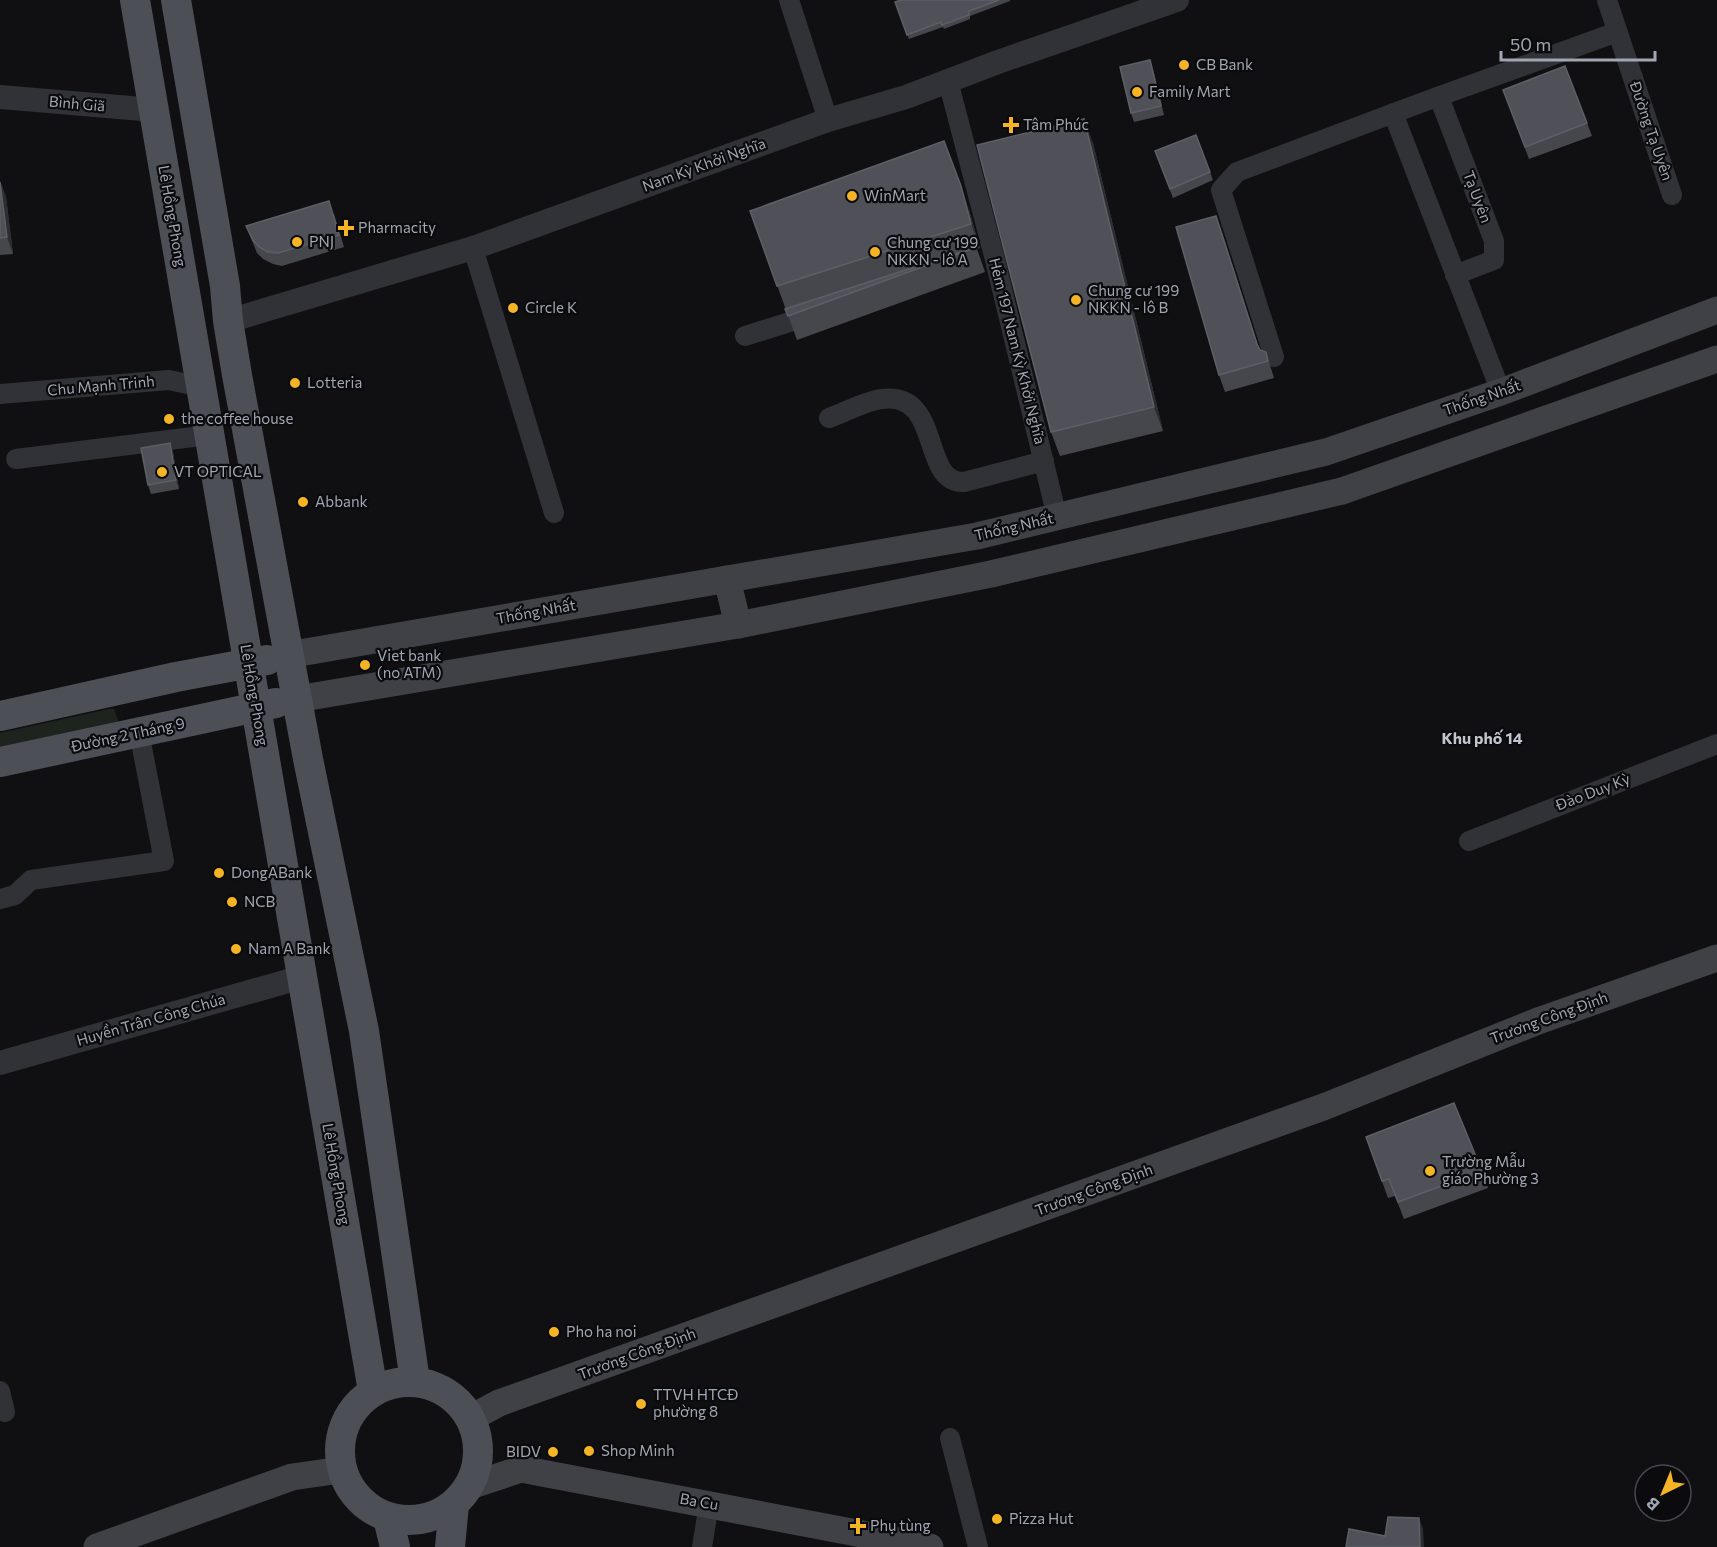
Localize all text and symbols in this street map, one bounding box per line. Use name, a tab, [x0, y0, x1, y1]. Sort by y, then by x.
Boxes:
scale bar	[1501, 24, 1656, 62]
text: 50 m	[1510, 33, 1551, 55]
place label: CB Bank	[1196, 55, 1253, 73]
marker: CB Bank	[1177, 58, 1191, 72]
street label: Đường Tạ Uyên	[1626, 78, 1677, 183]
place label: Family Mart	[1149, 82, 1231, 100]
marker: Family Mart	[1130, 85, 1144, 99]
street label: Bình Giã	[48, 92, 106, 114]
place label: Tâm Phúc	[1023, 115, 1089, 133]
marker: Tâm Phúc	[1004, 118, 1018, 132]
street label: Nam Kỳ Khởi Nghĩa	[640, 133, 768, 195]
street label: Lê Hồng Phong	[155, 164, 191, 268]
street label: Tạ Uyên	[1460, 168, 1496, 225]
place label: WinMart	[864, 186, 926, 204]
marker: WinMart	[845, 189, 859, 203]
place label: Pharmacity	[358, 218, 436, 236]
marker: Pharmacity	[339, 221, 353, 235]
place label: PNJ	[309, 232, 334, 250]
place label: Chung cư 199 NKKN - lô A	[887, 233, 978, 268]
marker: PNJ	[290, 235, 304, 249]
marker: Chung cư 199 NKKN - lô A	[868, 245, 882, 259]
street label: Hẻm 197 Nam Kỳ Khởi Nghĩa	[986, 256, 1050, 446]
place label: Chung cư 199 NKKN - lô B	[1088, 281, 1179, 316]
marker: Chung cư 199 NKKN - lô B	[1069, 293, 1083, 307]
place label: Circle K	[525, 298, 577, 316]
marker: Circle K	[506, 301, 520, 315]
street label: Chu Mạnh Trinh	[47, 371, 155, 399]
place label: Lotteria	[307, 373, 362, 391]
street label: Thống Nhất	[1441, 375, 1523, 419]
marker: Lotteria	[288, 376, 302, 390]
place label: the coffee house	[181, 409, 293, 427]
marker: the coffee house	[162, 412, 176, 426]
place label: VT OPTICAL	[174, 462, 262, 480]
marker: VT OPTICAL	[155, 465, 169, 479]
place label: Abbank	[315, 492, 368, 510]
marker: Abbank	[296, 495, 310, 509]
street label: Thống Nhất	[972, 508, 1055, 544]
street label: Thống Nhất	[495, 595, 577, 627]
street label: Lê Hồng Phong	[237, 643, 273, 747]
place label: Viet bank (no ATM)	[377, 646, 441, 681]
marker: Viet bank (no ATM)	[358, 658, 372, 672]
street label: Đường 2 Tháng 9	[68, 713, 186, 755]
district label: Khu phố 14	[1441, 728, 1523, 747]
street label: Đào Duy Kỳ	[1552, 769, 1633, 814]
place label: DongABank	[231, 863, 312, 881]
marker: DongABank	[212, 866, 226, 880]
place label: NCB	[244, 892, 276, 910]
marker: NCB	[225, 895, 239, 909]
place label: Nam A Bank	[248, 939, 331, 957]
marker: Nam A Bank	[229, 942, 243, 956]
street label: Trương Công Định	[1487, 987, 1610, 1047]
street label: Huyền Trân Công Chúa	[74, 989, 227, 1049]
street label: Lê Hồng Phong	[319, 1122, 355, 1226]
place label: Trường Mẫu giáo Phường 3	[1442, 1152, 1539, 1187]
street label: Trương Công Định	[1032, 1159, 1155, 1219]
marker: Trường Mẫu giáo Phường 3	[1423, 1164, 1437, 1178]
place label: Pho ha noi	[566, 1322, 637, 1340]
street label: Trương Công Định	[575, 1323, 698, 1383]
marker: Pho ha noi	[547, 1325, 561, 1339]
place label: TTVH HTCĐ phường 8	[653, 1385, 738, 1420]
marker: TTVH HTCĐ phường 8	[634, 1397, 648, 1411]
place label: Shop Minh	[601, 1441, 675, 1459]
place label: BIDV	[506, 1442, 541, 1460]
marker: Shop Minh	[582, 1444, 596, 1458]
marker: BIDV	[546, 1445, 560, 1459]
north arrow	[1633, 1463, 1693, 1523]
street label: Ba Cu	[678, 1489, 720, 1513]
text: B	[1642, 1493, 1663, 1515]
place label: Pizza Hut	[1009, 1509, 1074, 1527]
marker: Pizza Hut	[990, 1512, 1004, 1526]
place label: Phụ tùng	[870, 1516, 931, 1534]
marker: Phụ tùng	[851, 1519, 865, 1533]

